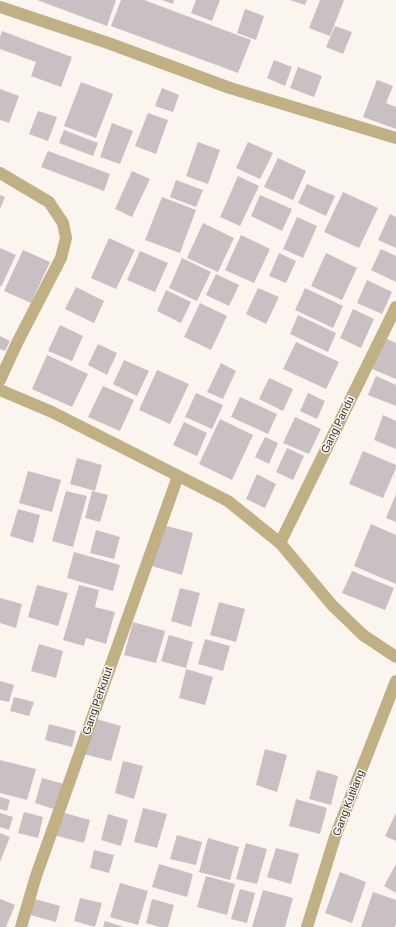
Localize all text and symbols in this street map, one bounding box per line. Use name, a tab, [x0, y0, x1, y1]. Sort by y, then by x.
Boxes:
street label: Gang Pandu	[319, 394, 357, 456]
street label: Gang Perkutut	[80, 665, 116, 737]
street label: Gang Kutilang	[330, 768, 368, 838]

